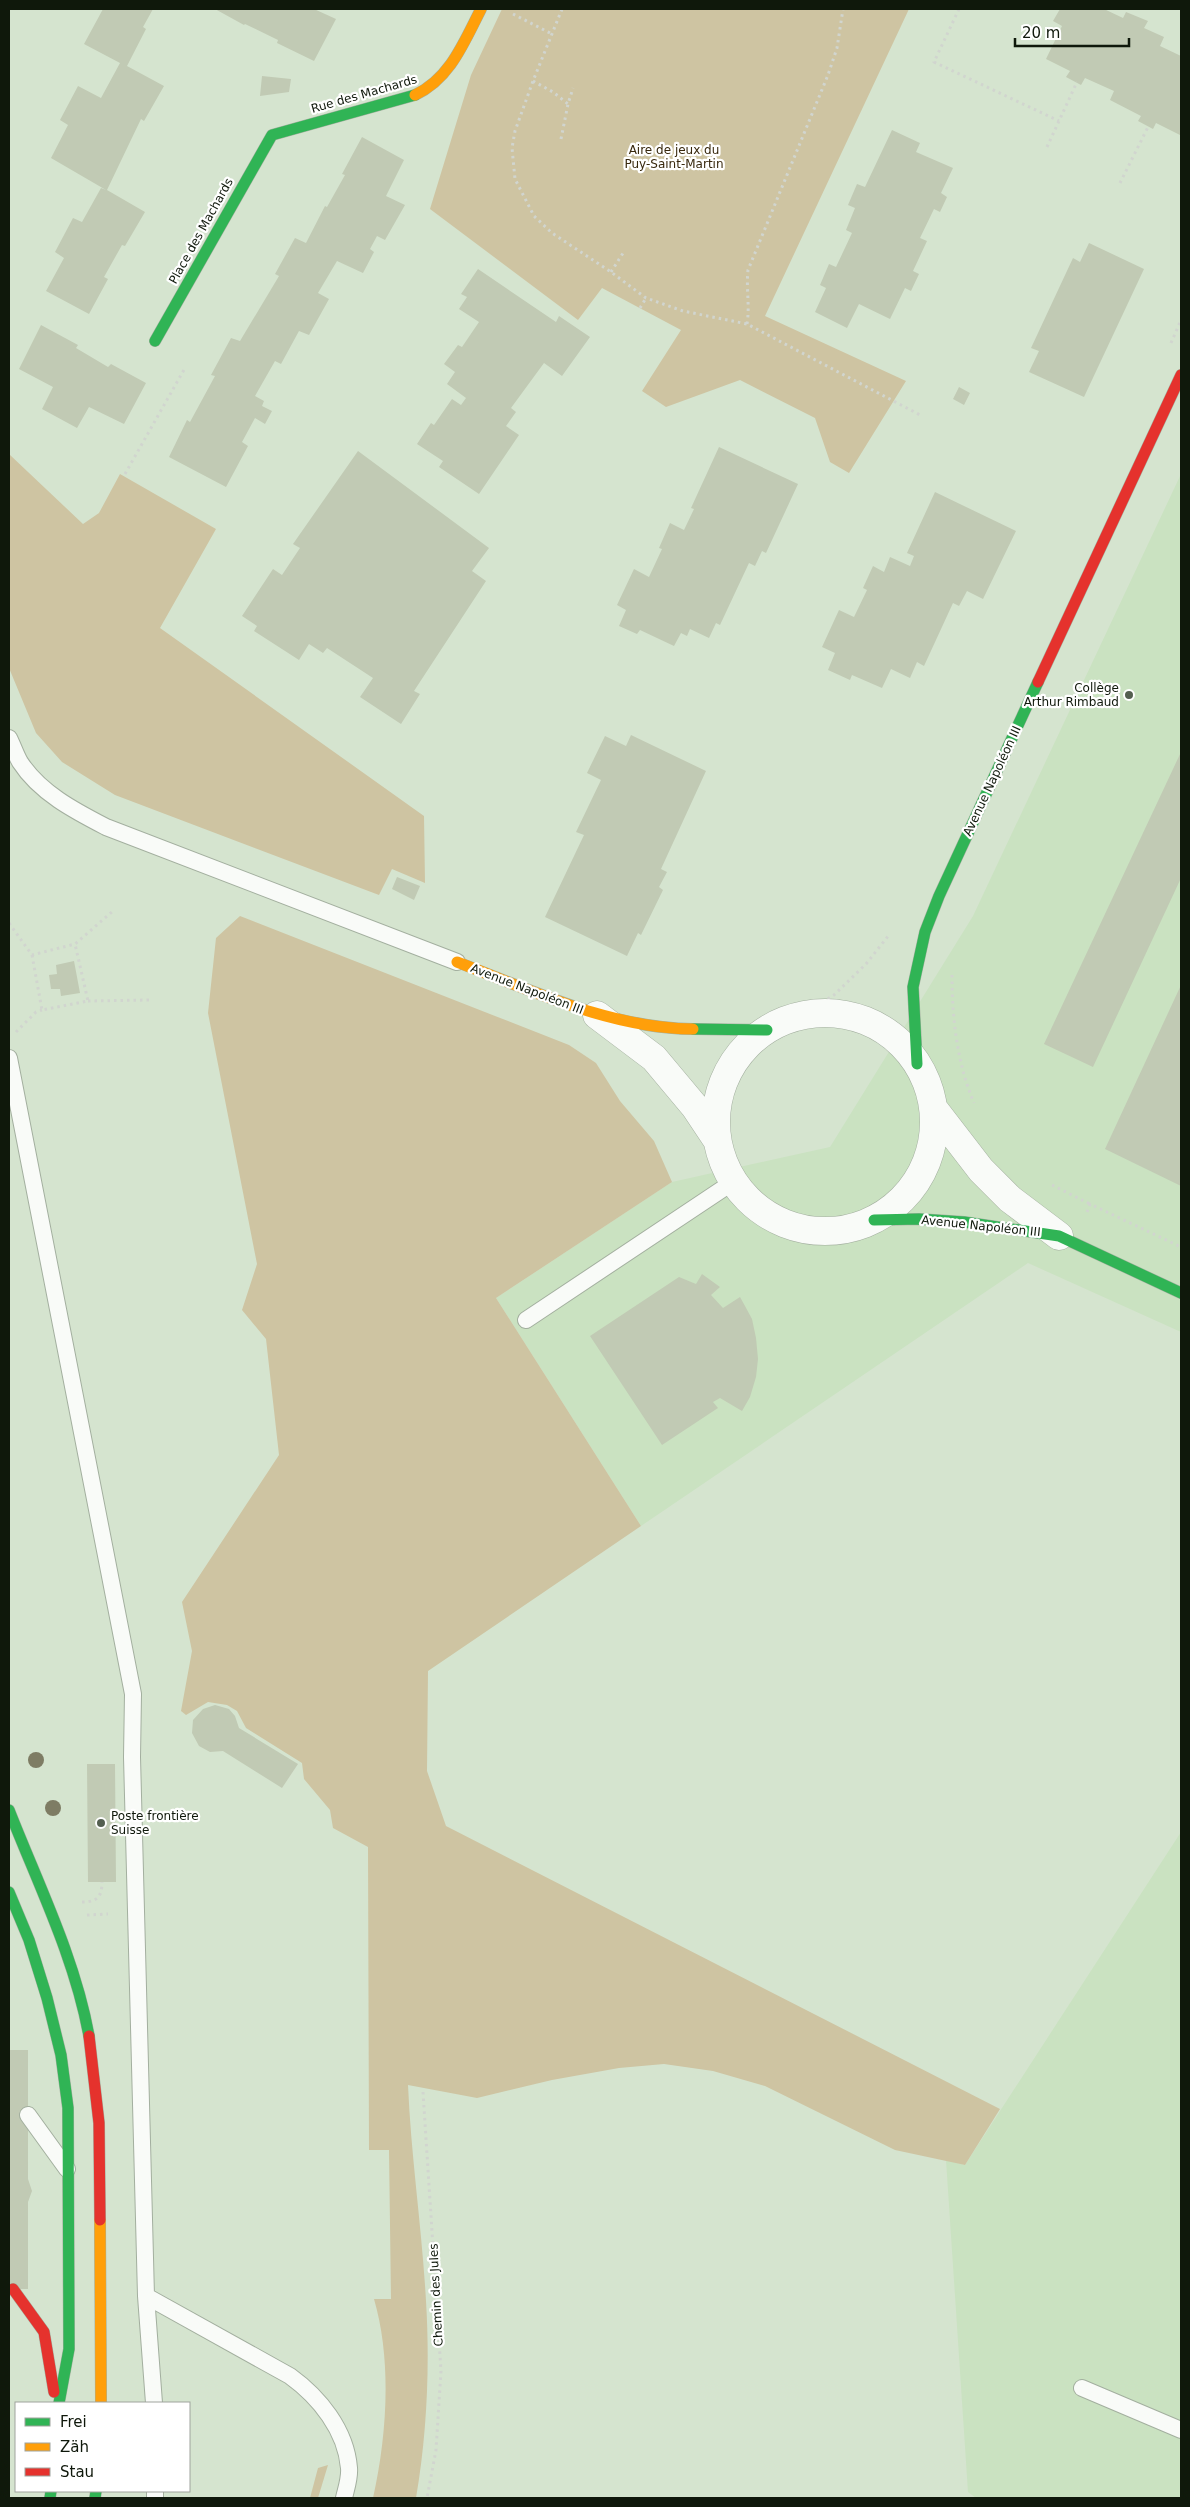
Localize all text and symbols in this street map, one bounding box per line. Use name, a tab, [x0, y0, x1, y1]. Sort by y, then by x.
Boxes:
scale bar	[1015, 15, 1129, 47]
text: 20 m	[1022, 24, 1060, 42]
street label: Rue des Machards	[309, 72, 419, 116]
park label: Aire de jeux du Puy-Saint-Martin	[624, 143, 724, 171]
street label: Place des Machards	[166, 176, 236, 286]
place label: Collège Arthur Rimbaud	[1024, 681, 1119, 709]
marker: Collège Arthur Rimbaud	[1123, 689, 1135, 701]
street label: Avenue Napoléon III	[960, 724, 1024, 838]
street label: Avenue Napoléon III	[469, 961, 585, 1017]
street label: Avenue Napoléon III	[921, 1213, 1041, 1239]
place label: Poste frontière Suisse	[111, 1809, 199, 1837]
marker: Poste frontière Suisse	[95, 1817, 107, 1829]
street label: Chemin des Jules	[426, 2243, 446, 2347]
legend	[15, 2402, 190, 2492]
text: Frei	[60, 2413, 87, 2431]
text: Zäh	[60, 2438, 89, 2456]
text: Stau	[60, 2463, 94, 2481]

